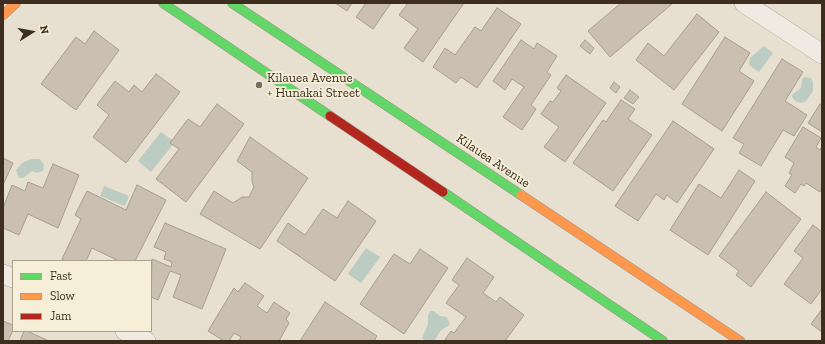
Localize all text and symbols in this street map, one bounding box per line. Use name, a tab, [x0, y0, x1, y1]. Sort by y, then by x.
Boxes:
north arrow	[12, 12, 52, 52]
text: N	[37, 24, 51, 35]
place label: Kilauea Avenue + Hunakai Street	[267, 70, 360, 101]
marker: Kilauea Avenue + Hunakai Street	[254, 80, 264, 90]
street label: Kilauea Avenue	[453, 131, 533, 191]
legend	[12, 260, 152, 332]
text: Fast	[50, 269, 72, 283]
text: Slow	[50, 289, 75, 303]
text: Jam	[50, 309, 71, 323]

